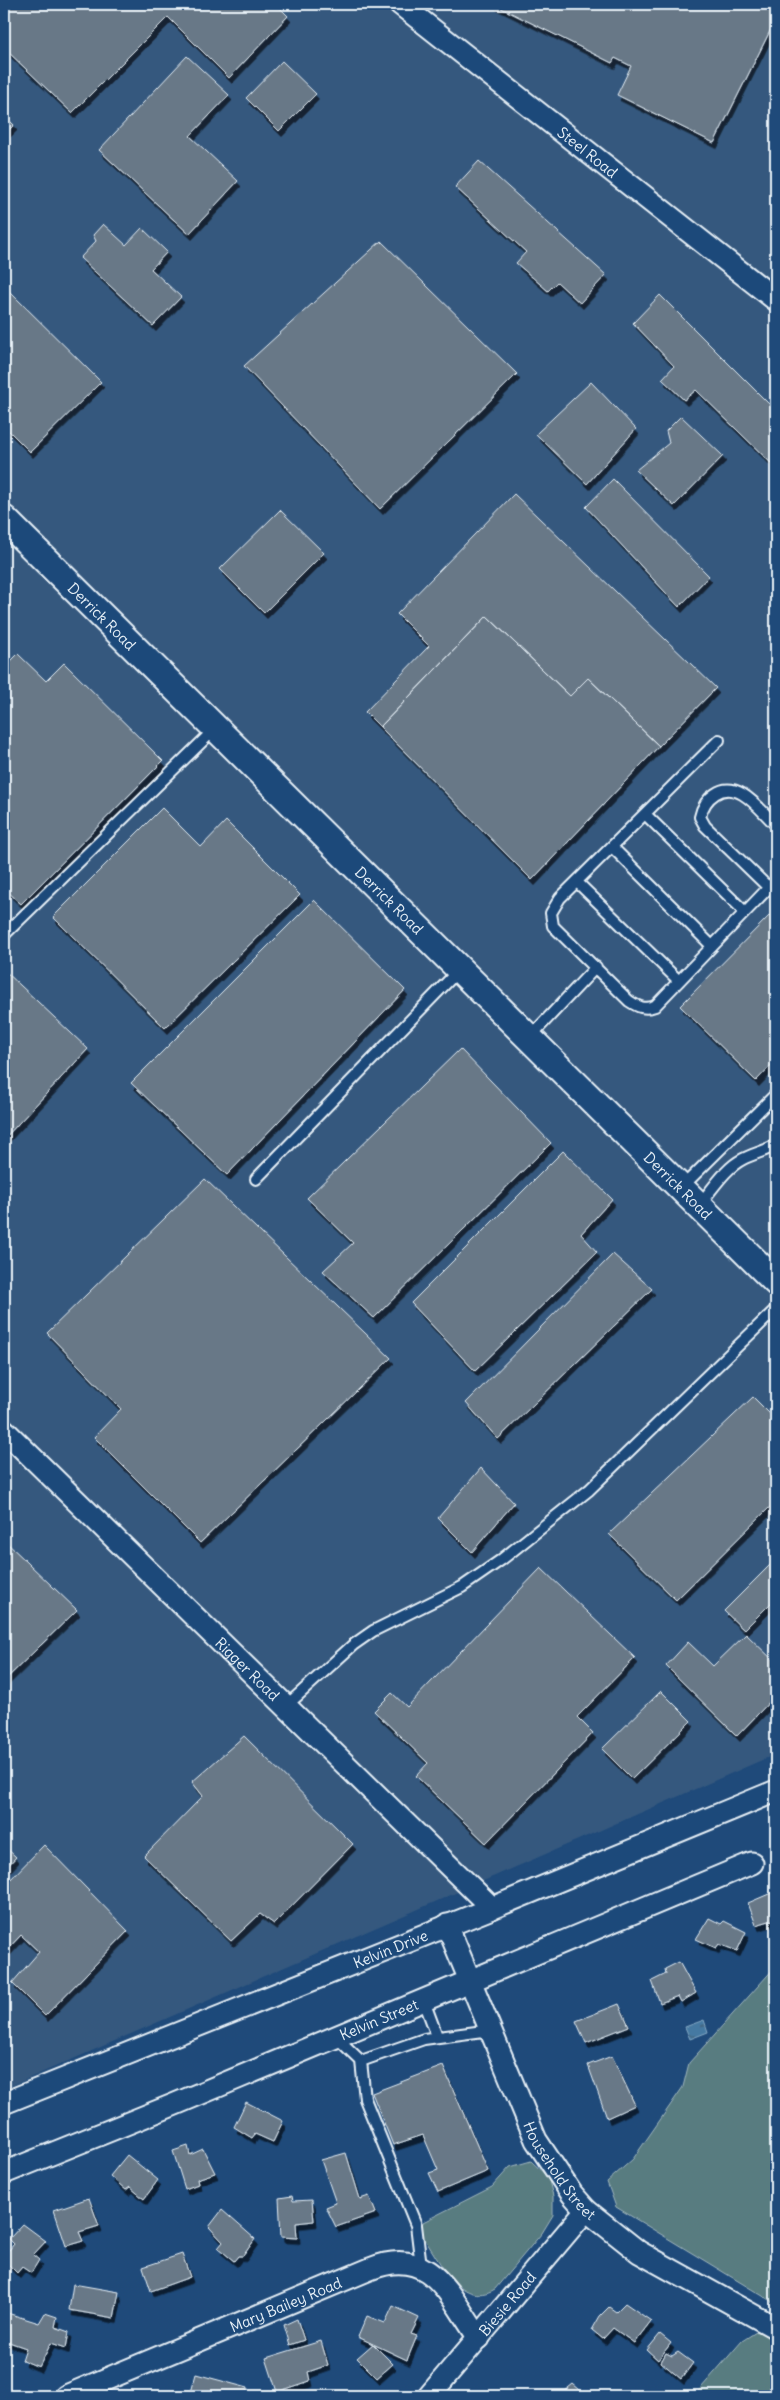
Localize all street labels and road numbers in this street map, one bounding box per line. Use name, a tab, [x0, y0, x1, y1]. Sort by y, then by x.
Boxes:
street label: Steel Road	[554, 122, 622, 181]
street label: Derrick Road	[64, 578, 140, 654]
street label: Derrick Road	[351, 862, 428, 938]
street label: Derrick Road	[640, 1148, 717, 1223]
street label: Rigger Road	[211, 1633, 284, 1704]
street label: Kelvin Drive	[350, 1925, 430, 1972]
street label: Kelvin Street	[336, 1994, 421, 2044]
street label: Household Street	[520, 2118, 600, 2224]
street label: Biesie Road	[475, 2267, 540, 2340]
street label: Mary Bailey Road	[227, 2272, 345, 2336]

